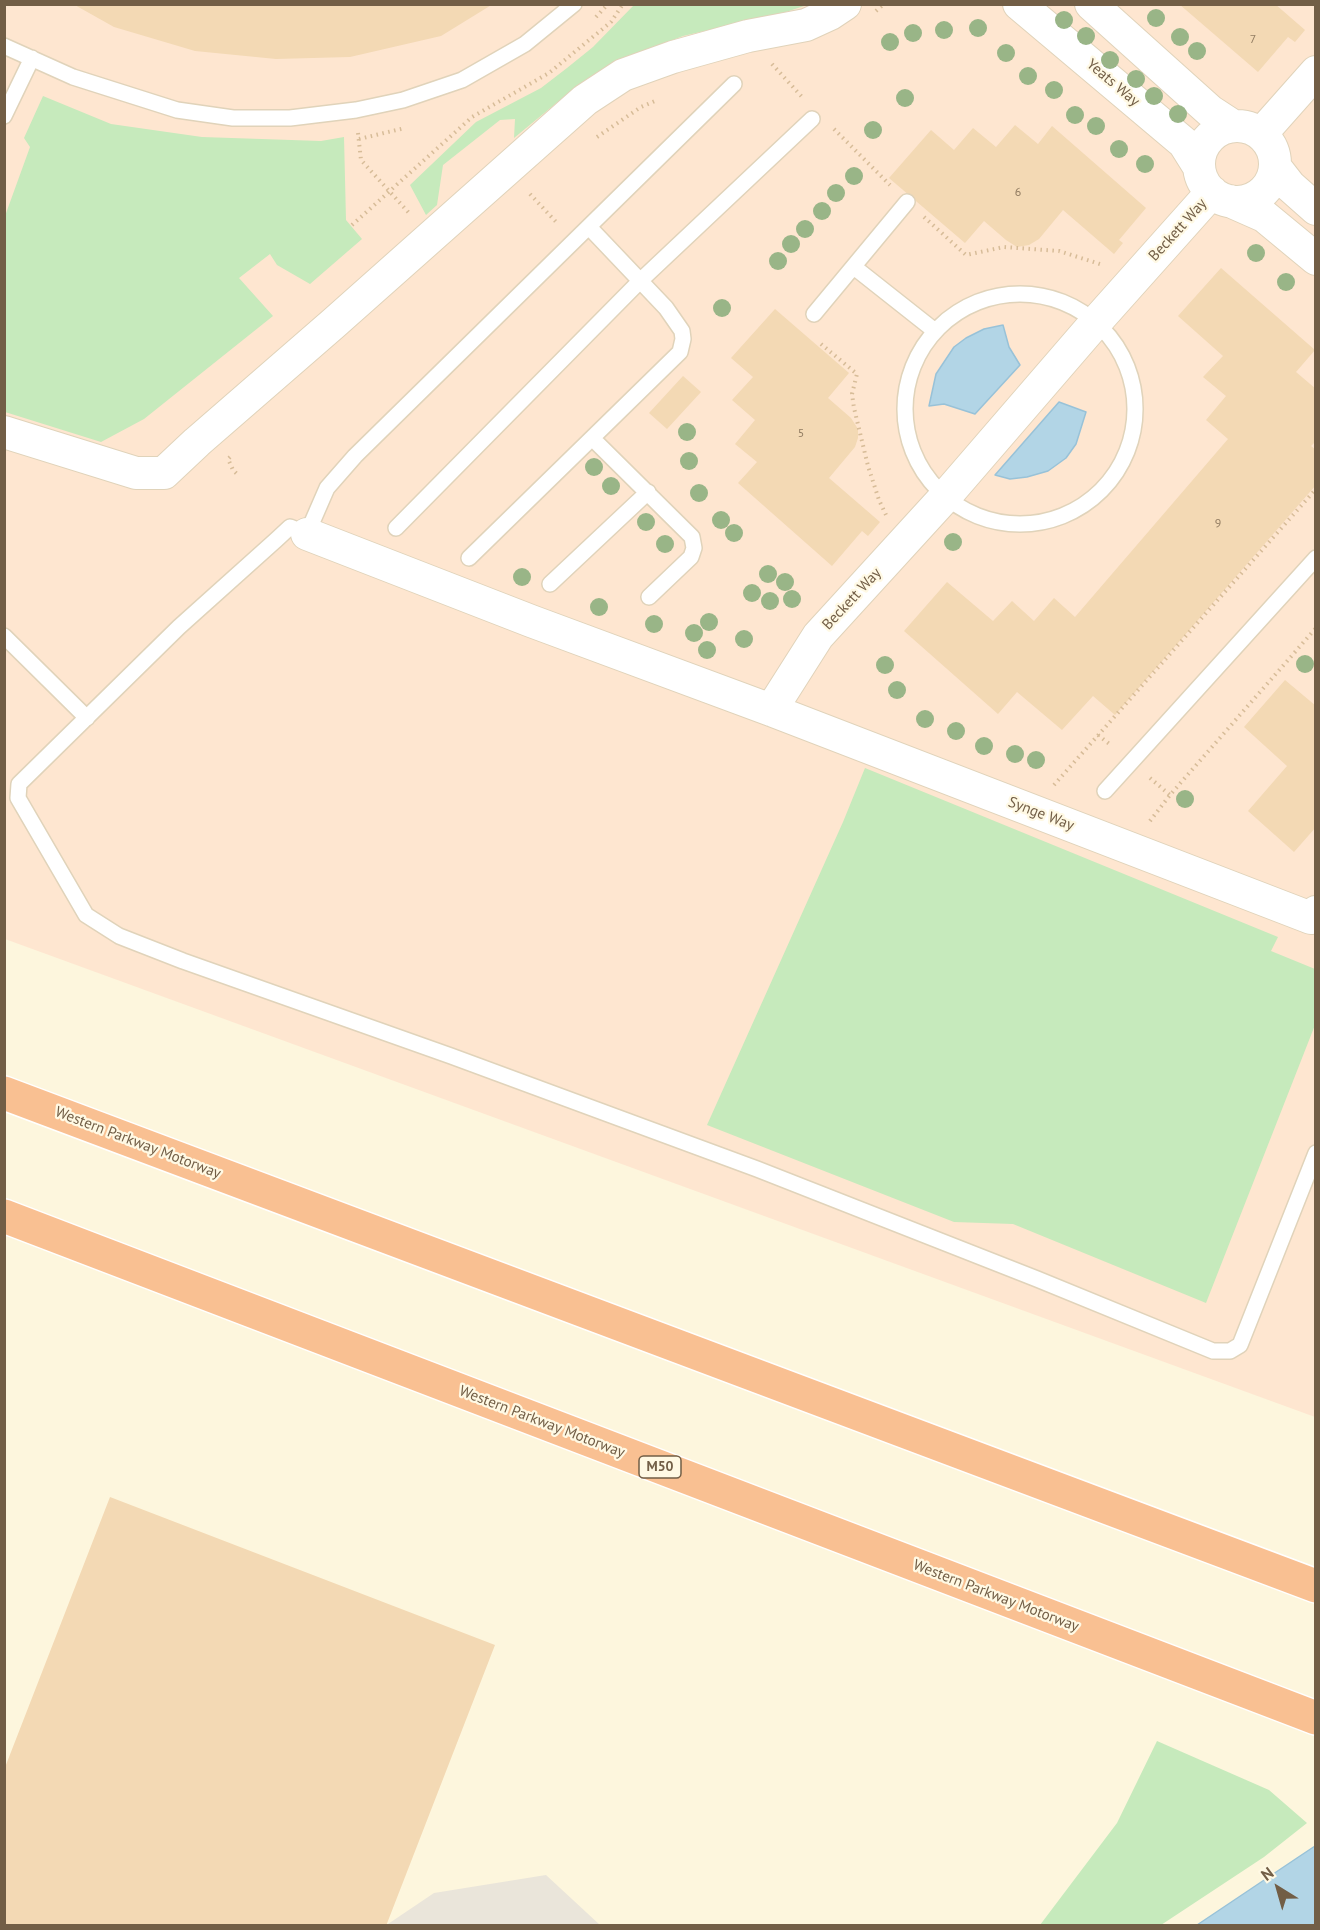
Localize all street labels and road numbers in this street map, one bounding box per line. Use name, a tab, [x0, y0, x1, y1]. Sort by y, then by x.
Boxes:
street label: Yeats Way	[1083, 56, 1143, 110]
street label: Beckett Way	[1145, 195, 1211, 265]
street label: Beckett Way	[819, 564, 885, 634]
street label: Synge Way	[1006, 793, 1076, 835]
street label: Western Parkway Motorway	[53, 1103, 223, 1183]
street label: Western Parkway Motorway	[457, 1382, 627, 1462]
road number: M50	[639, 1456, 681, 1478]
street label: Western Parkway Motorway	[911, 1556, 1081, 1636]

